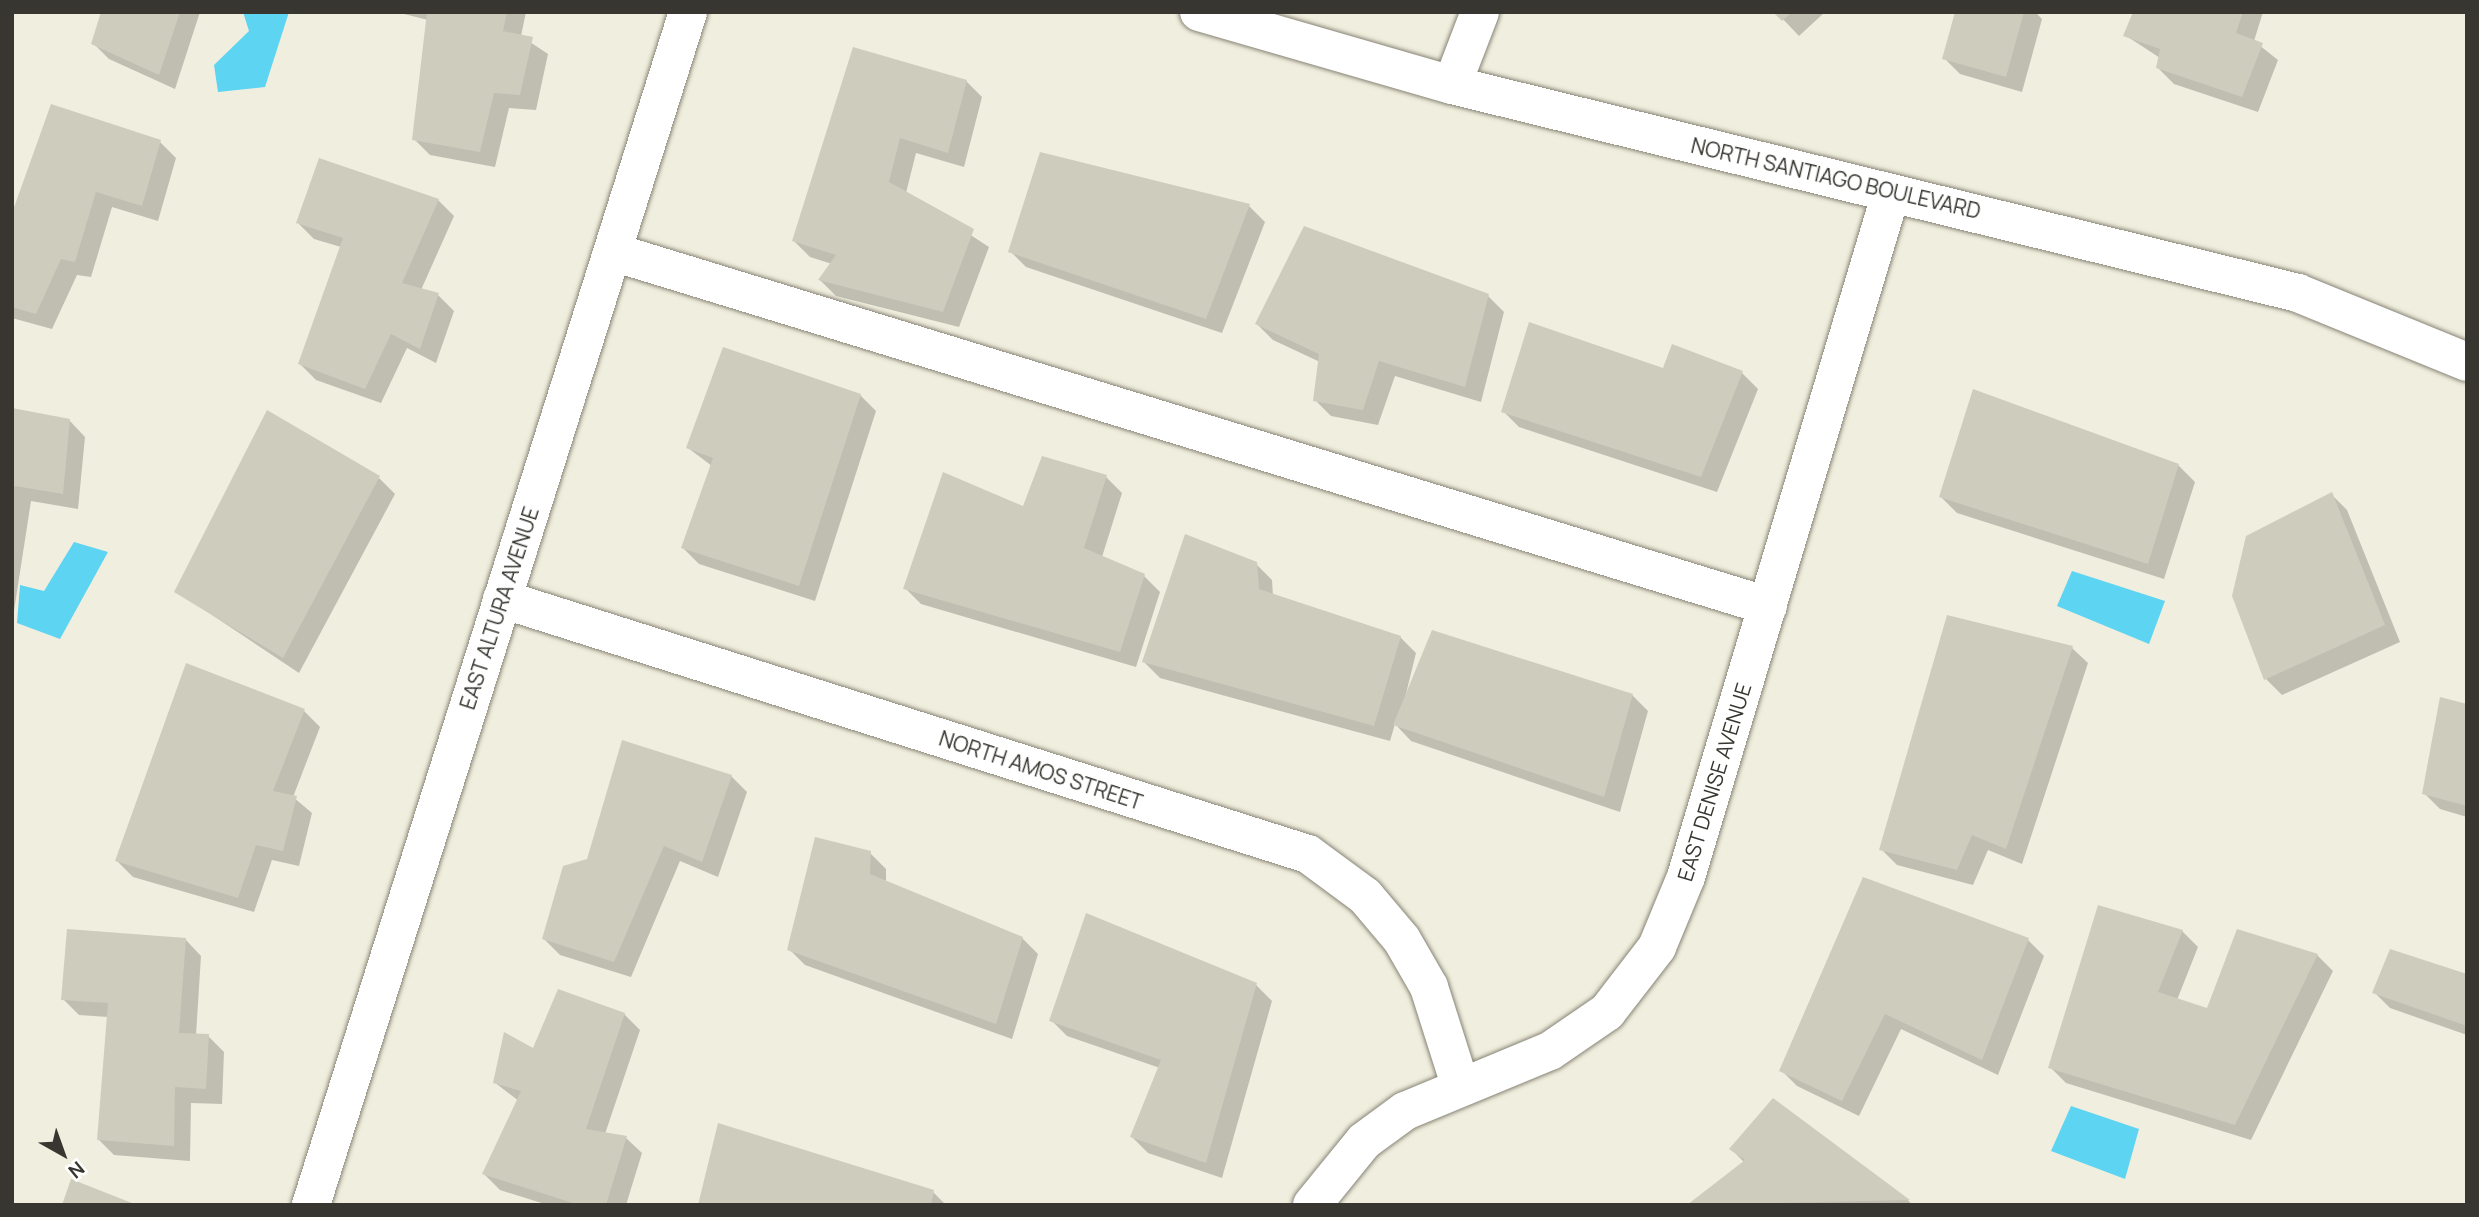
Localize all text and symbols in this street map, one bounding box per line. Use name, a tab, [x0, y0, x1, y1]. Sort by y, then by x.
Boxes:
street label: NORTH SANTIAGO BOULEVARD	[1689, 132, 1983, 224]
street label: EAST ALTURA AVENUE	[454, 503, 544, 713]
street label: EAST DENISE AVENUE	[1672, 680, 1756, 884]
street label: NORTH AMOS STREET	[936, 725, 1146, 815]
north arrow	[28, 1119, 98, 1189]
text: N	[63, 1156, 90, 1184]

